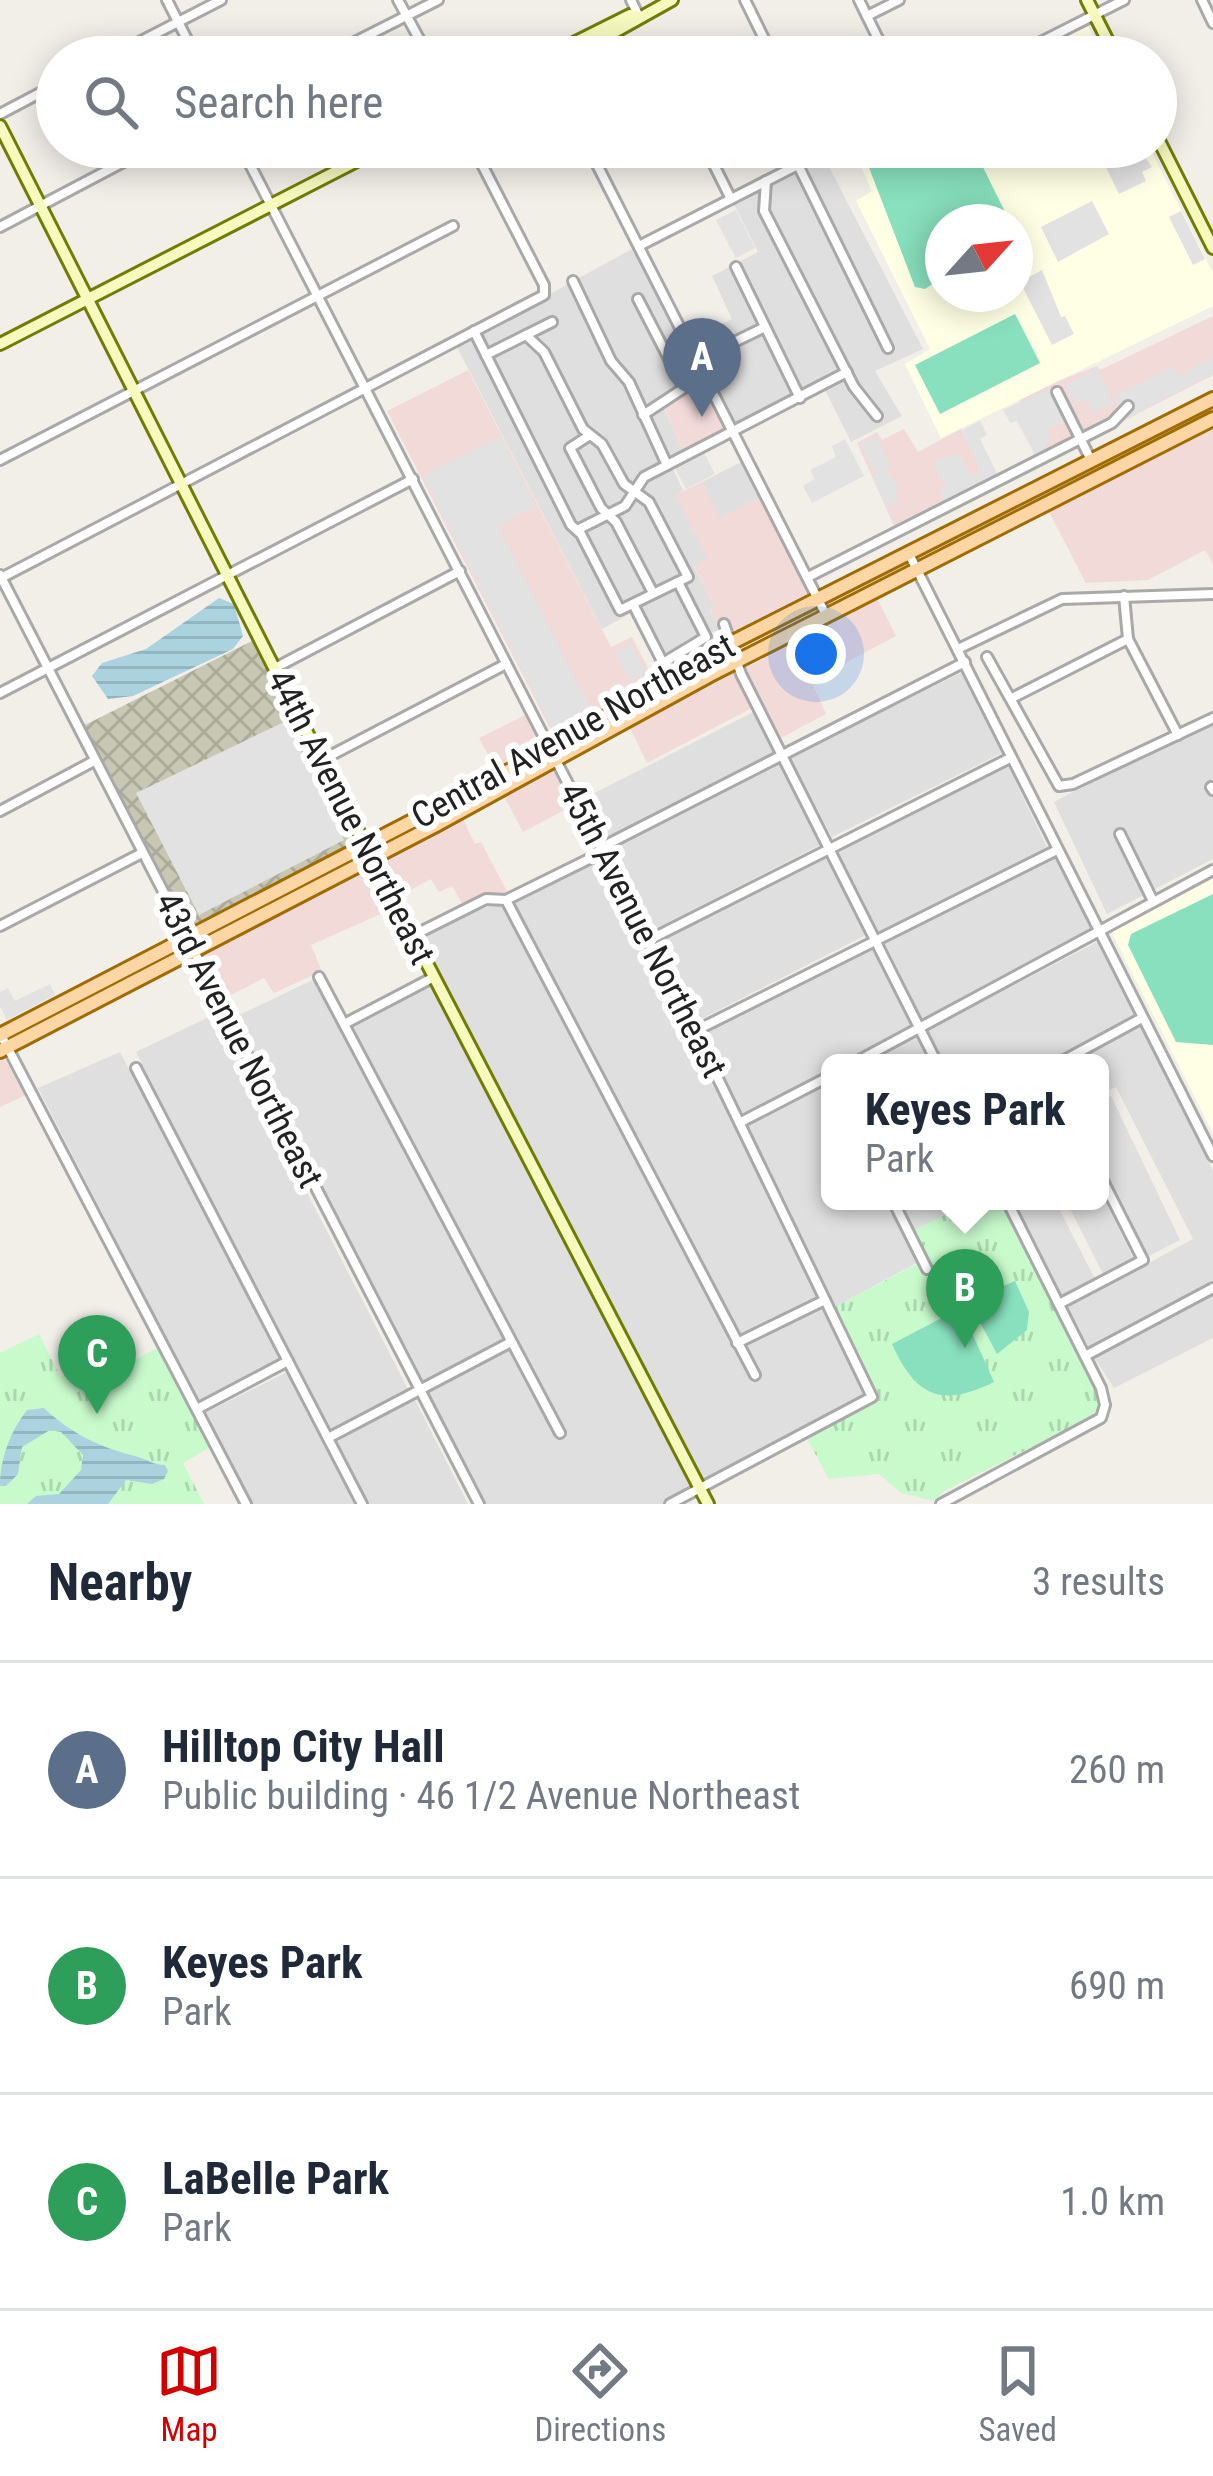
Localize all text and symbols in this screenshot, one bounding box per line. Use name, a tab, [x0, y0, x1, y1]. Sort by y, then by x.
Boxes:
search box	[36, 36, 1177, 168]
icon: search	[78, 69, 144, 135]
text: Search here	[174, 76, 383, 129]
north arrow	[925, 204, 1033, 312]
pin: A	[663, 318, 741, 417]
your location	[786, 624, 846, 684]
street label: Central Avenue Northeast	[404, 625, 742, 837]
street label: 44th Avenue Northeast	[258, 663, 444, 971]
street label: 45th Avenue Northeast	[550, 776, 736, 1084]
street label: 43rd Avenue Northeast	[146, 885, 332, 1195]
popup	[821, 1054, 1109, 1210]
text: Keyes Park	[865, 1083, 1065, 1136]
text: Park	[865, 1136, 934, 1182]
pin: B	[926, 1249, 1004, 1348]
pin: C	[58, 1315, 136, 1414]
text: Nearby	[48, 1553, 192, 1612]
text: 3 results	[1032, 1559, 1165, 1605]
text: Hilltop City Hall	[162, 1720, 445, 1773]
text: A	[75, 1747, 99, 1793]
text: 260 m	[1069, 1747, 1165, 1793]
text: Public building · 46 1/2 Avenue Northeast	[162, 1773, 800, 1819]
text: Keyes Park	[162, 1936, 363, 1989]
text: B	[76, 1963, 98, 2009]
text: 690 m	[1069, 1963, 1165, 2009]
text: Park	[162, 1989, 232, 2035]
text: LaBelle Park	[162, 2152, 389, 2205]
text: C	[76, 2179, 98, 2225]
text: 1.0 km	[1060, 2179, 1165, 2225]
text: Park	[162, 2205, 232, 2251]
tab: Map	[156, 2338, 222, 2449]
tab: Directions	[534, 2338, 666, 2449]
tab: Saved	[978, 2338, 1057, 2449]

